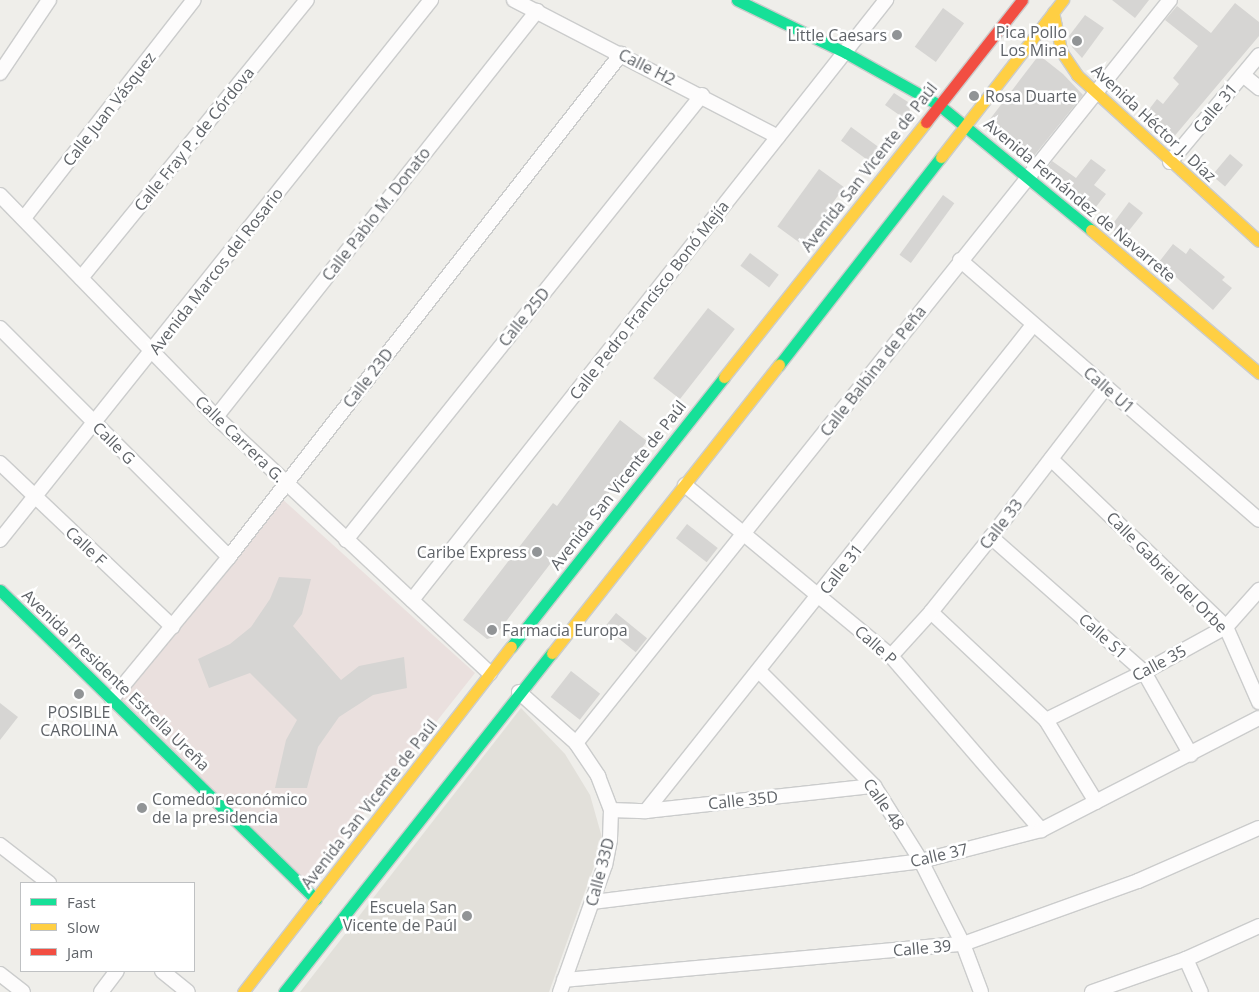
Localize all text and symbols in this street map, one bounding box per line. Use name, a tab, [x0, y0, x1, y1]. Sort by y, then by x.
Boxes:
place label: Pica Pollo Los Mina	[996, 22, 1067, 60]
place label: Little Caesars	[787, 25, 887, 45]
marker: Little Caesars	[891, 29, 903, 41]
marker: Pica Pollo Los Mina	[1071, 35, 1083, 47]
street label: Calle H2	[615, 45, 679, 89]
street label: Calle Juan Vásquez	[59, 48, 159, 170]
street label: Avenida Héctor J. Díaz	[1088, 60, 1220, 186]
street label: Calle Fray P. de Córdova	[130, 63, 258, 215]
street label: Avenida San Vicente de Paúl	[797, 79, 941, 255]
street label: Calle 31	[1189, 79, 1241, 137]
place label: Rosa Duarte	[985, 86, 1077, 106]
marker: Rosa Duarte	[967, 89, 981, 103]
street label: Avenida Fernández de Navarrete	[980, 114, 1180, 286]
street label: Calle Pablo M. Donato	[318, 143, 434, 285]
street label: Avenida Marcos del Rosario	[145, 184, 287, 358]
street label: Calle Pedro Francisco Bonó Mejía	[565, 197, 733, 403]
street label: Calle 25D	[494, 284, 554, 350]
street label: Calle Balbina de Peña	[816, 302, 930, 440]
street label: Calle 23D	[339, 344, 397, 412]
street label: Calle U1	[1080, 363, 1138, 417]
street label: Calle Carrera G.	[191, 392, 289, 486]
street label: Avenida San Vicente de Paúl	[546, 397, 690, 573]
street label: Calle G	[89, 418, 139, 468]
street label: Calle 33	[975, 495, 1027, 553]
street label: Calle Gabriel del Orbe	[1103, 508, 1231, 636]
street label: Calle F	[62, 522, 110, 570]
street label: Calle 31	[815, 540, 867, 598]
place label: Caribe Express	[417, 542, 527, 562]
marker: Caribe Express	[531, 546, 543, 558]
street label: Avenida Presidente Estrella Ureña	[18, 585, 214, 775]
street label: Calle S1	[1075, 609, 1131, 663]
place label: Farmacia Europa	[502, 620, 628, 640]
street label: Calle P	[851, 621, 901, 669]
marker: Farmacia Europa	[486, 624, 498, 636]
street label: Calle 35	[1129, 641, 1189, 685]
marker: POSIBLE CAROLINA	[73, 688, 85, 700]
place label: POSIBLE CAROLINA	[40, 702, 118, 740]
street label: Avenida San Vicente de Paúl	[297, 716, 441, 892]
street label: Calle 48	[859, 775, 909, 833]
street label: Calle 35D	[707, 787, 779, 813]
place label: Comedor económico de la presidencia	[152, 789, 307, 827]
marker: Comedor económico de la presidencia	[136, 802, 148, 814]
street label: Calle 33D	[582, 836, 618, 908]
street label: Calle 37	[908, 839, 970, 871]
legend	[20, 882, 195, 972]
text: Fast	[67, 892, 96, 912]
place label: Escuela San Vicente de Paúl	[343, 897, 457, 935]
marker: Escuela San Vicente de Paúl	[461, 910, 473, 922]
text: Slow	[67, 917, 100, 937]
street label: Calle 39	[892, 936, 952, 960]
text: Jam	[67, 942, 93, 962]

